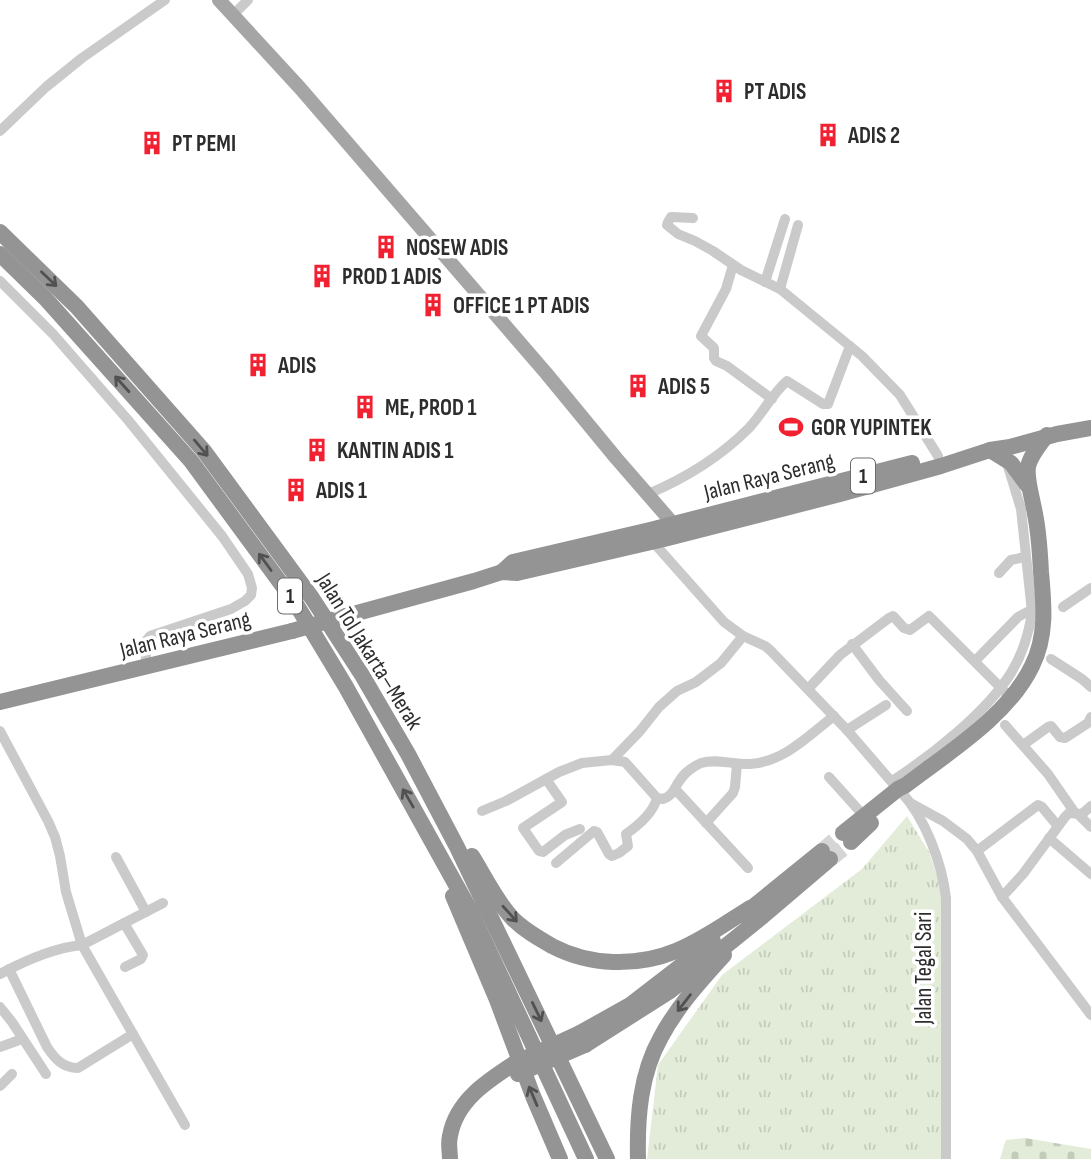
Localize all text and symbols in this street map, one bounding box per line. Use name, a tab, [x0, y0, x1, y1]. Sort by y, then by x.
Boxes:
building icon: PT ADIS	[710, 77, 738, 105]
place label: PT ADIS	[744, 78, 806, 106]
building icon: ADIS 2	[814, 121, 842, 149]
place label: ADIS 2	[847, 122, 900, 150]
building icon: PT PEMI	[138, 129, 166, 157]
place label: PT PEMI	[172, 130, 236, 158]
building icon: NOSEW ADIS	[372, 233, 400, 261]
place label: NOSEW ADIS	[406, 234, 508, 262]
building icon: PROD 1 ADIS	[308, 262, 336, 290]
place label: PROD 1 ADIS	[342, 263, 442, 291]
one-way arrow	[40, 271, 57, 288]
building icon: OFFICE 1 PT ADIS	[419, 291, 447, 319]
place label: OFFICE 1 PT ADIS	[453, 292, 590, 320]
building icon: ADIS	[244, 351, 272, 379]
place label: ADIS	[277, 352, 316, 380]
building icon: ADIS 5	[624, 372, 652, 400]
place label: ADIS 5	[657, 373, 710, 401]
one-way arrow	[115, 376, 131, 394]
building icon: ME, PROD 1	[351, 393, 379, 421]
place label: ME, PROD 1	[385, 394, 476, 422]
sports icon: GOR YUPINTEK	[777, 413, 805, 441]
place label: GOR YUPINTEK	[811, 414, 932, 442]
building icon: KANTIN ADIS 1	[303, 436, 331, 464]
place label: KANTIN ADIS 1	[337, 437, 454, 465]
one-way arrow	[193, 439, 209, 457]
street label: Jalan Raya Serang	[700, 447, 837, 507]
road number: 1	[851, 458, 875, 494]
building icon: ADIS 1	[282, 476, 310, 504]
place label: ADIS 1	[315, 477, 367, 505]
one-way arrow	[257, 553, 272, 572]
street label: Jalan Tol Jakarta–Merak	[309, 567, 429, 735]
road number: 1	[278, 578, 302, 614]
street label: Jalan Raya Serang	[116, 605, 253, 665]
one-way arrow	[401, 788, 415, 808]
one-way arrow	[502, 905, 518, 923]
street label: Jalan Tegal Sari	[910, 912, 938, 1025]
one-way arrow	[677, 993, 692, 1011]
one-way arrow	[531, 1001, 544, 1022]
one-way arrow	[526, 1086, 539, 1108]

